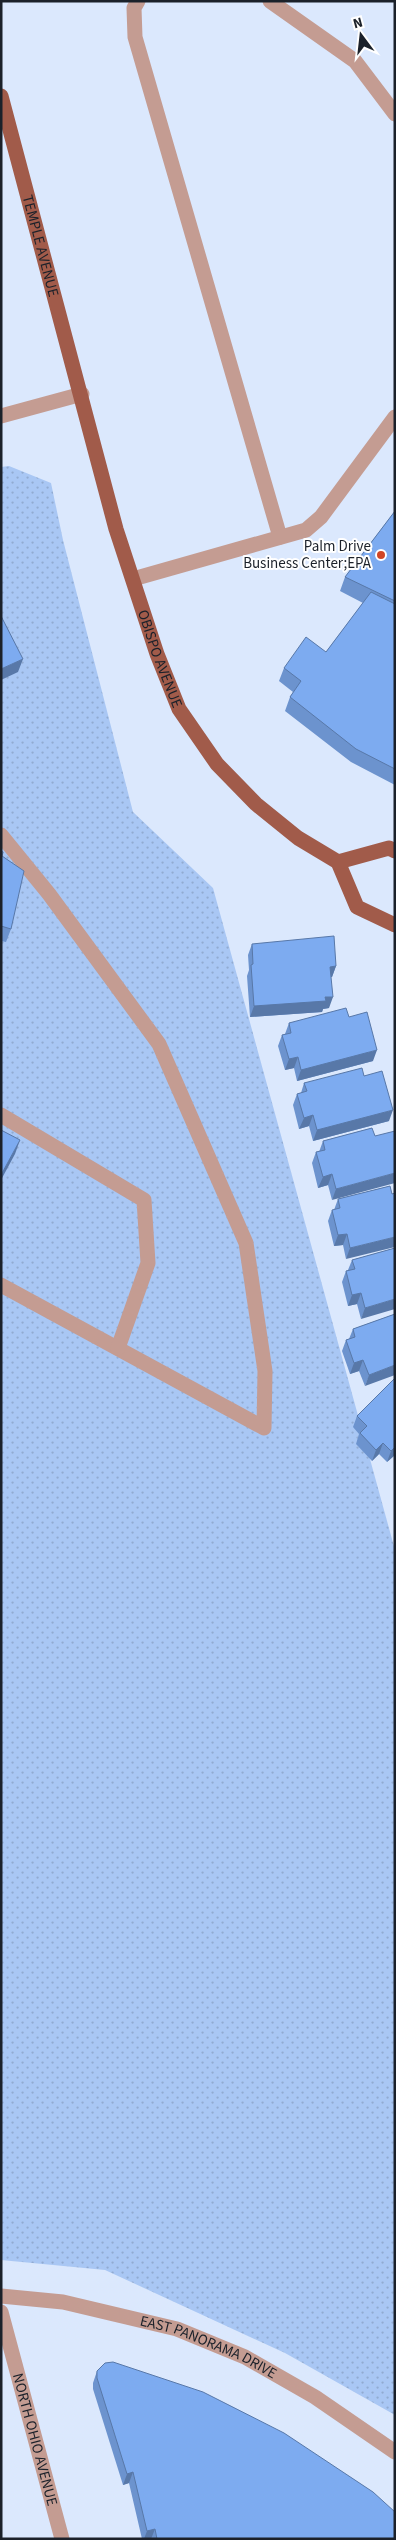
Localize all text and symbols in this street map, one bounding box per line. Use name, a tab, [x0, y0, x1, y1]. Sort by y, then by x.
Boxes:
north arrow	[336, 10, 386, 60]
text: N	[351, 13, 365, 34]
street label: TEMPLE AVENUE	[17, 193, 64, 299]
place label: Palm Drive Business Center;EPA	[243, 536, 372, 574]
marker: Palm Drive Business Center;EPA	[375, 549, 387, 561]
street label: OBISPO AVENUE	[133, 607, 188, 711]
street label: EAST PANORAMA DRIVE	[138, 2310, 281, 2384]
street label: NORTH OHIO AVENUE	[7, 2371, 63, 2508]

